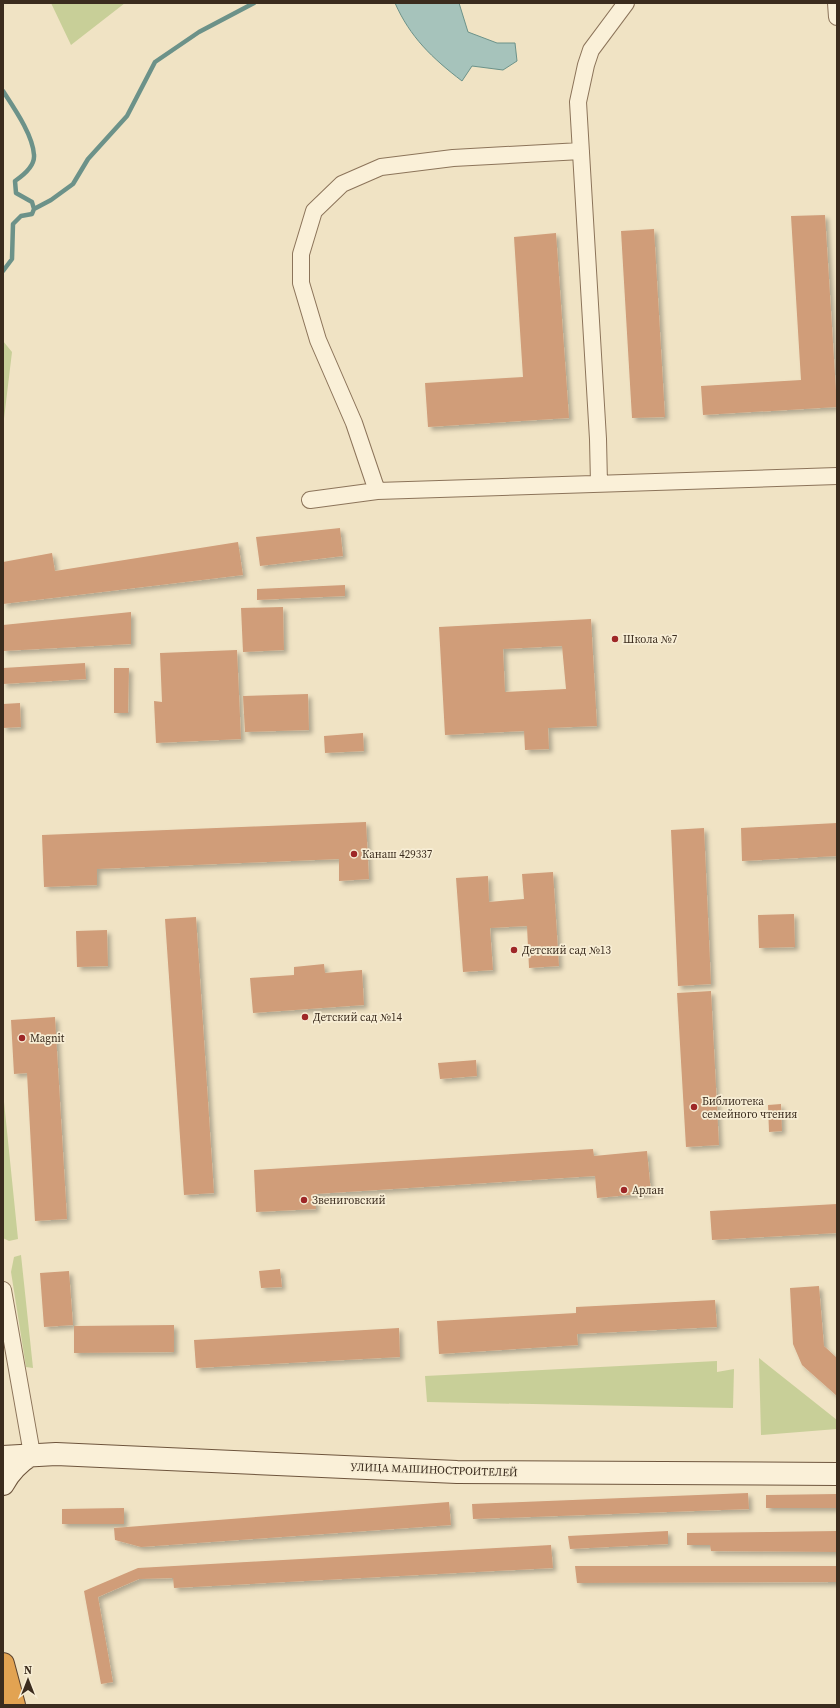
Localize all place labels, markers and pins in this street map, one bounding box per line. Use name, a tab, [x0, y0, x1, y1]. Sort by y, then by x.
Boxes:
place label: Школа №7	[623, 632, 678, 647]
marker: Школа №7	[610, 634, 620, 644]
place label: Канаш 429337	[362, 847, 433, 862]
marker: Канаш 429337	[349, 849, 359, 859]
place label: Детский сад №13	[522, 943, 611, 958]
marker: Детский сад №13	[509, 945, 519, 955]
place label: Детский сад №14	[313, 1010, 402, 1025]
marker: Детский сад №14	[300, 1012, 310, 1022]
place label: Magnit	[30, 1031, 65, 1046]
marker: Magnit	[17, 1033, 27, 1043]
place label: Библиотека семейного чтения	[702, 1094, 798, 1122]
marker: Библиотека семейного чтения	[689, 1102, 699, 1112]
place label: Арлан	[632, 1183, 664, 1198]
marker: Арлан	[619, 1185, 629, 1195]
place label: Звениговский	[312, 1193, 386, 1208]
marker: Звениговский	[299, 1195, 309, 1205]

